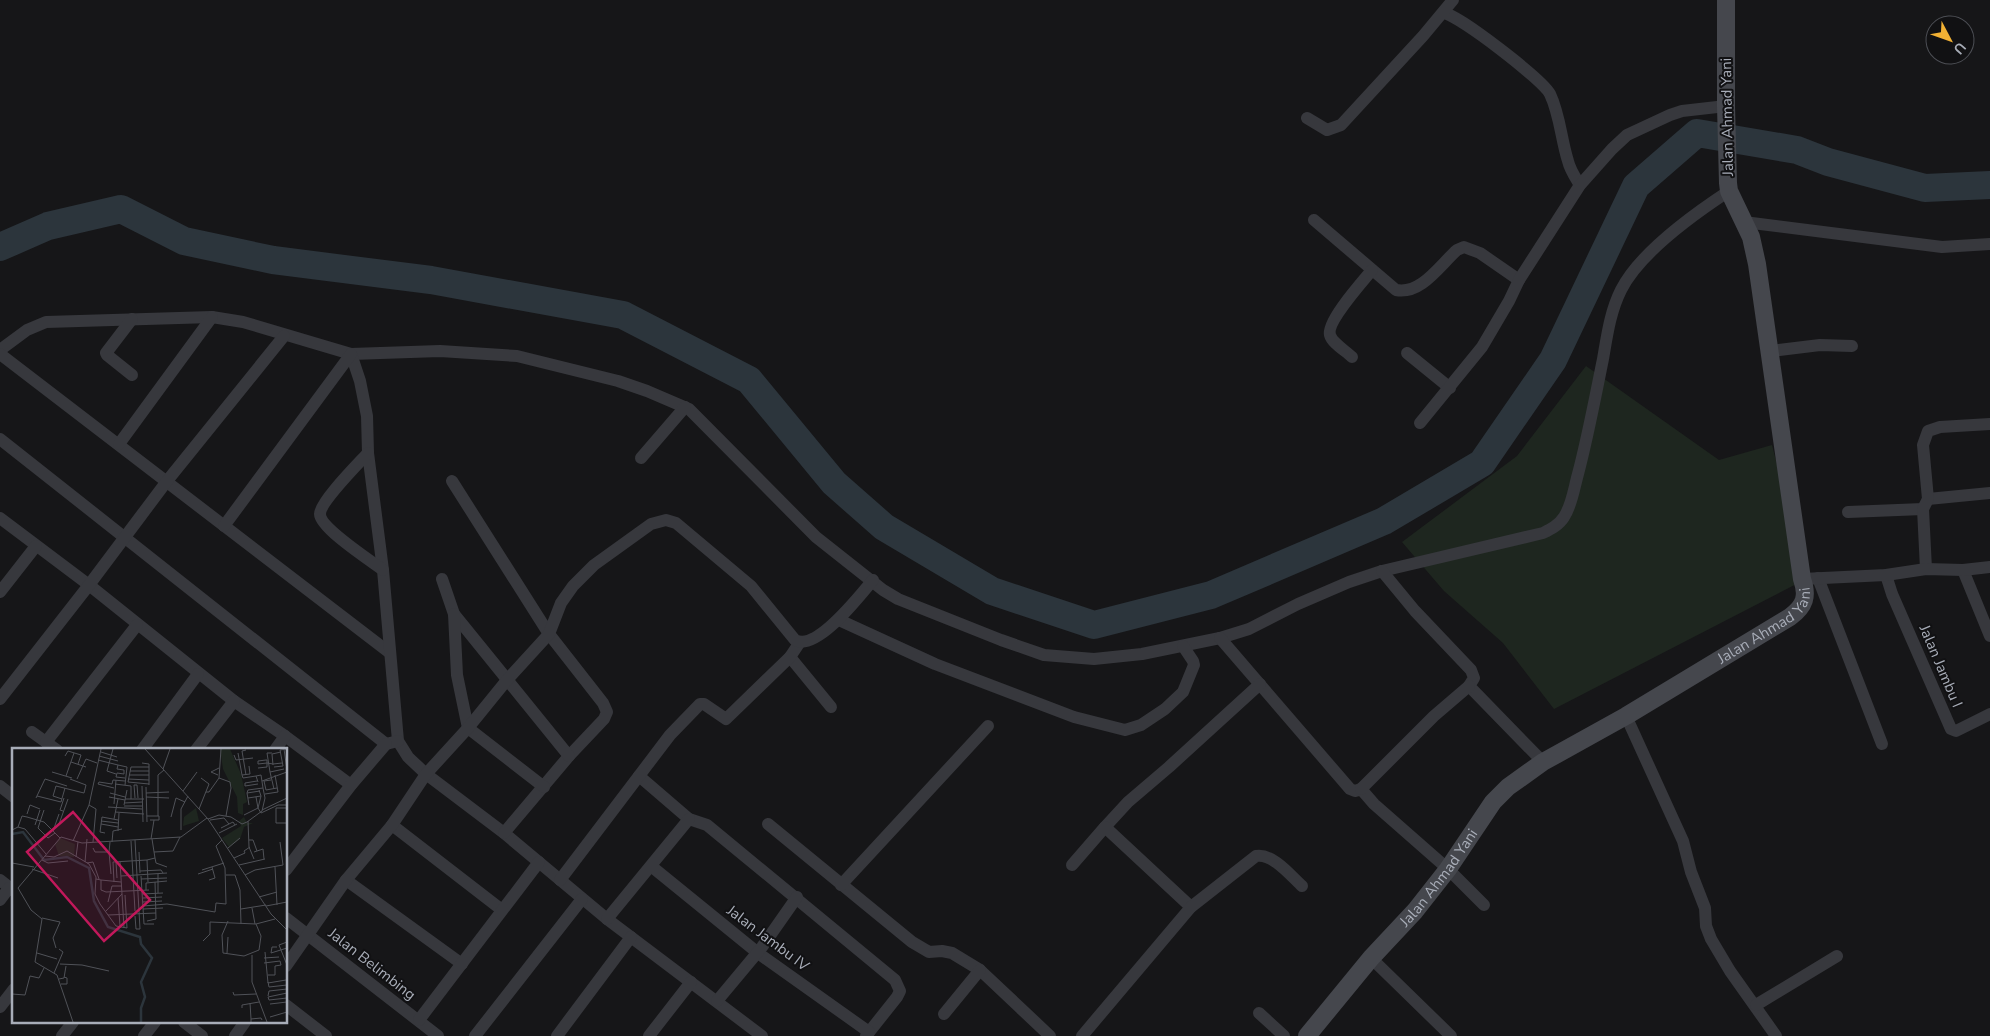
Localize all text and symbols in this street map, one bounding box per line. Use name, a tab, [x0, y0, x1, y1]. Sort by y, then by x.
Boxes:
north arrow	[1925, 15, 1975, 65]
text: U	[1949, 38, 1970, 58]
street label: Jalan Ahmad Yani	[1716, 58, 1738, 177]
street label: Jalan Ahmad Yani	[1713, 586, 1815, 669]
street label: Jalan Jambu I	[1914, 621, 1967, 710]
inset map	[12, 748, 288, 1024]
street label: Jalan Ahmad Yani	[1394, 825, 1482, 932]
street label: Jalan Jambu IV	[722, 900, 814, 976]
street label: Jalan Belimbing	[323, 923, 420, 1005]

